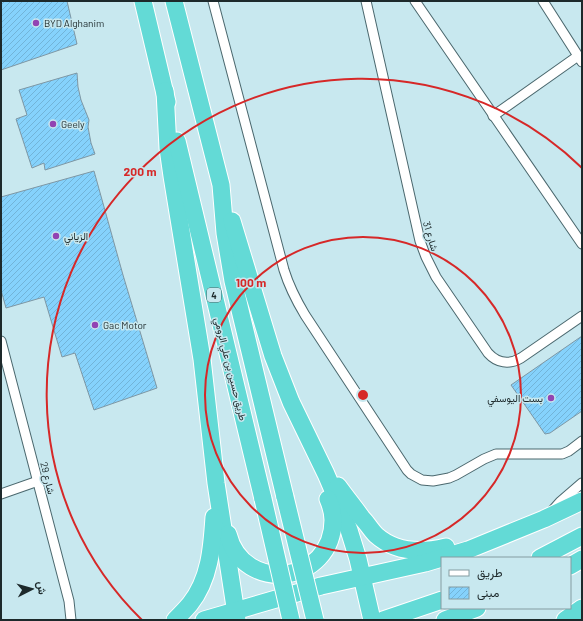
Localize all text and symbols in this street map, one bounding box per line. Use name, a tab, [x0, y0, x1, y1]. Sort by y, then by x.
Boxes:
place label: BYD Alghanim	[44, 17, 104, 29]
marker: BYD Alghanim	[31, 18, 41, 28]
place label: Geely	[61, 118, 85, 130]
marker: Geely	[48, 119, 58, 129]
text: 200 m	[124, 164, 156, 178]
street label: شارع 31	[420, 220, 441, 253]
place label: الزياني	[64, 230, 88, 245]
marker: الزياني	[51, 231, 61, 241]
text: 100 m	[236, 275, 266, 289]
road number: 4	[207, 288, 221, 302]
street label: طريق حسين بن علي الرومي	[209, 316, 250, 423]
place label: Gac Motor	[103, 319, 147, 331]
marker: Gac Motor	[90, 320, 100, 330]
centre of rings	[356, 388, 370, 402]
place label: بست اليوسفي	[487, 392, 543, 407]
marker: بست اليوسفي	[546, 393, 556, 403]
street label: شارع 29	[37, 461, 58, 496]
legend	[441, 557, 571, 609]
text: طريق	[477, 565, 503, 581]
north arrow	[12, 569, 52, 609]
text: ش	[34, 581, 50, 595]
text: مبنى	[477, 585, 499, 601]

